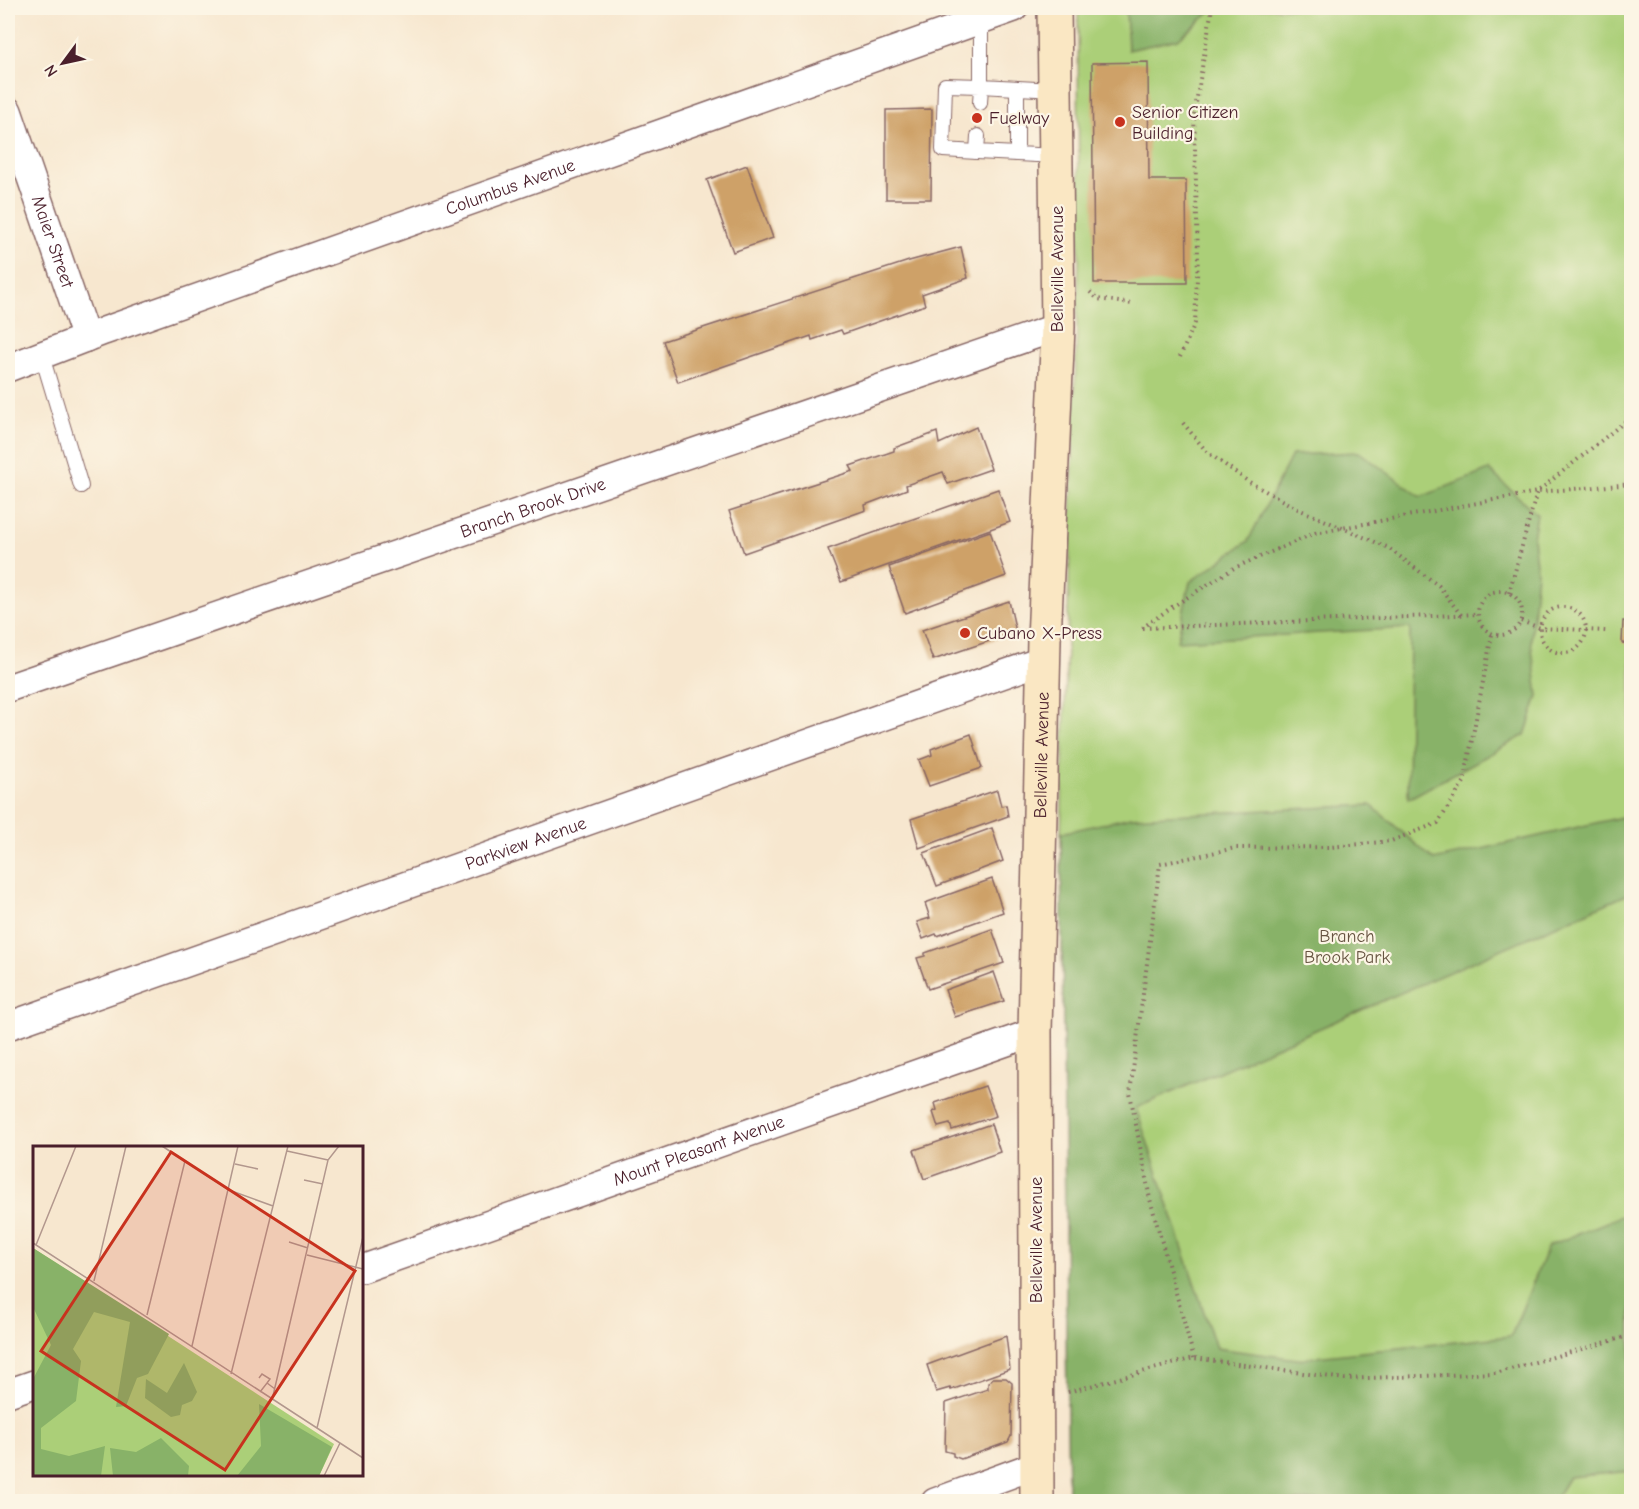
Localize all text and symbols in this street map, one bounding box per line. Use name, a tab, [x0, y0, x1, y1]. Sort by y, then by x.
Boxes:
north arrow	[33, 33, 93, 93]
text: N	[41, 61, 62, 80]
place label: Senior Citizen Building	[1132, 102, 1238, 144]
place label: Fuelway	[989, 108, 1050, 129]
marker: Fuelway	[970, 111, 984, 125]
marker: Senior Citizen Building	[1113, 115, 1127, 129]
street label: Columbus Avenue	[443, 155, 578, 220]
street label: Maier Street	[27, 193, 78, 291]
street label: Belleville Avenue	[1047, 206, 1068, 332]
street label: Branch Brook Drive	[458, 473, 608, 543]
place label: Cubano X-Press	[977, 623, 1102, 644]
marker: Cubano X-Press	[958, 626, 972, 640]
street label: Belleville Avenue	[1030, 692, 1054, 819]
street label: Parkview Avenue	[463, 813, 589, 875]
park label: Branch Brook Park	[1304, 926, 1390, 968]
street label: Mount Pleasant Avenue	[610, 1111, 787, 1191]
inset map	[33, 1146, 363, 1476]
street label: Belleville Avenue	[1026, 1177, 1047, 1303]

